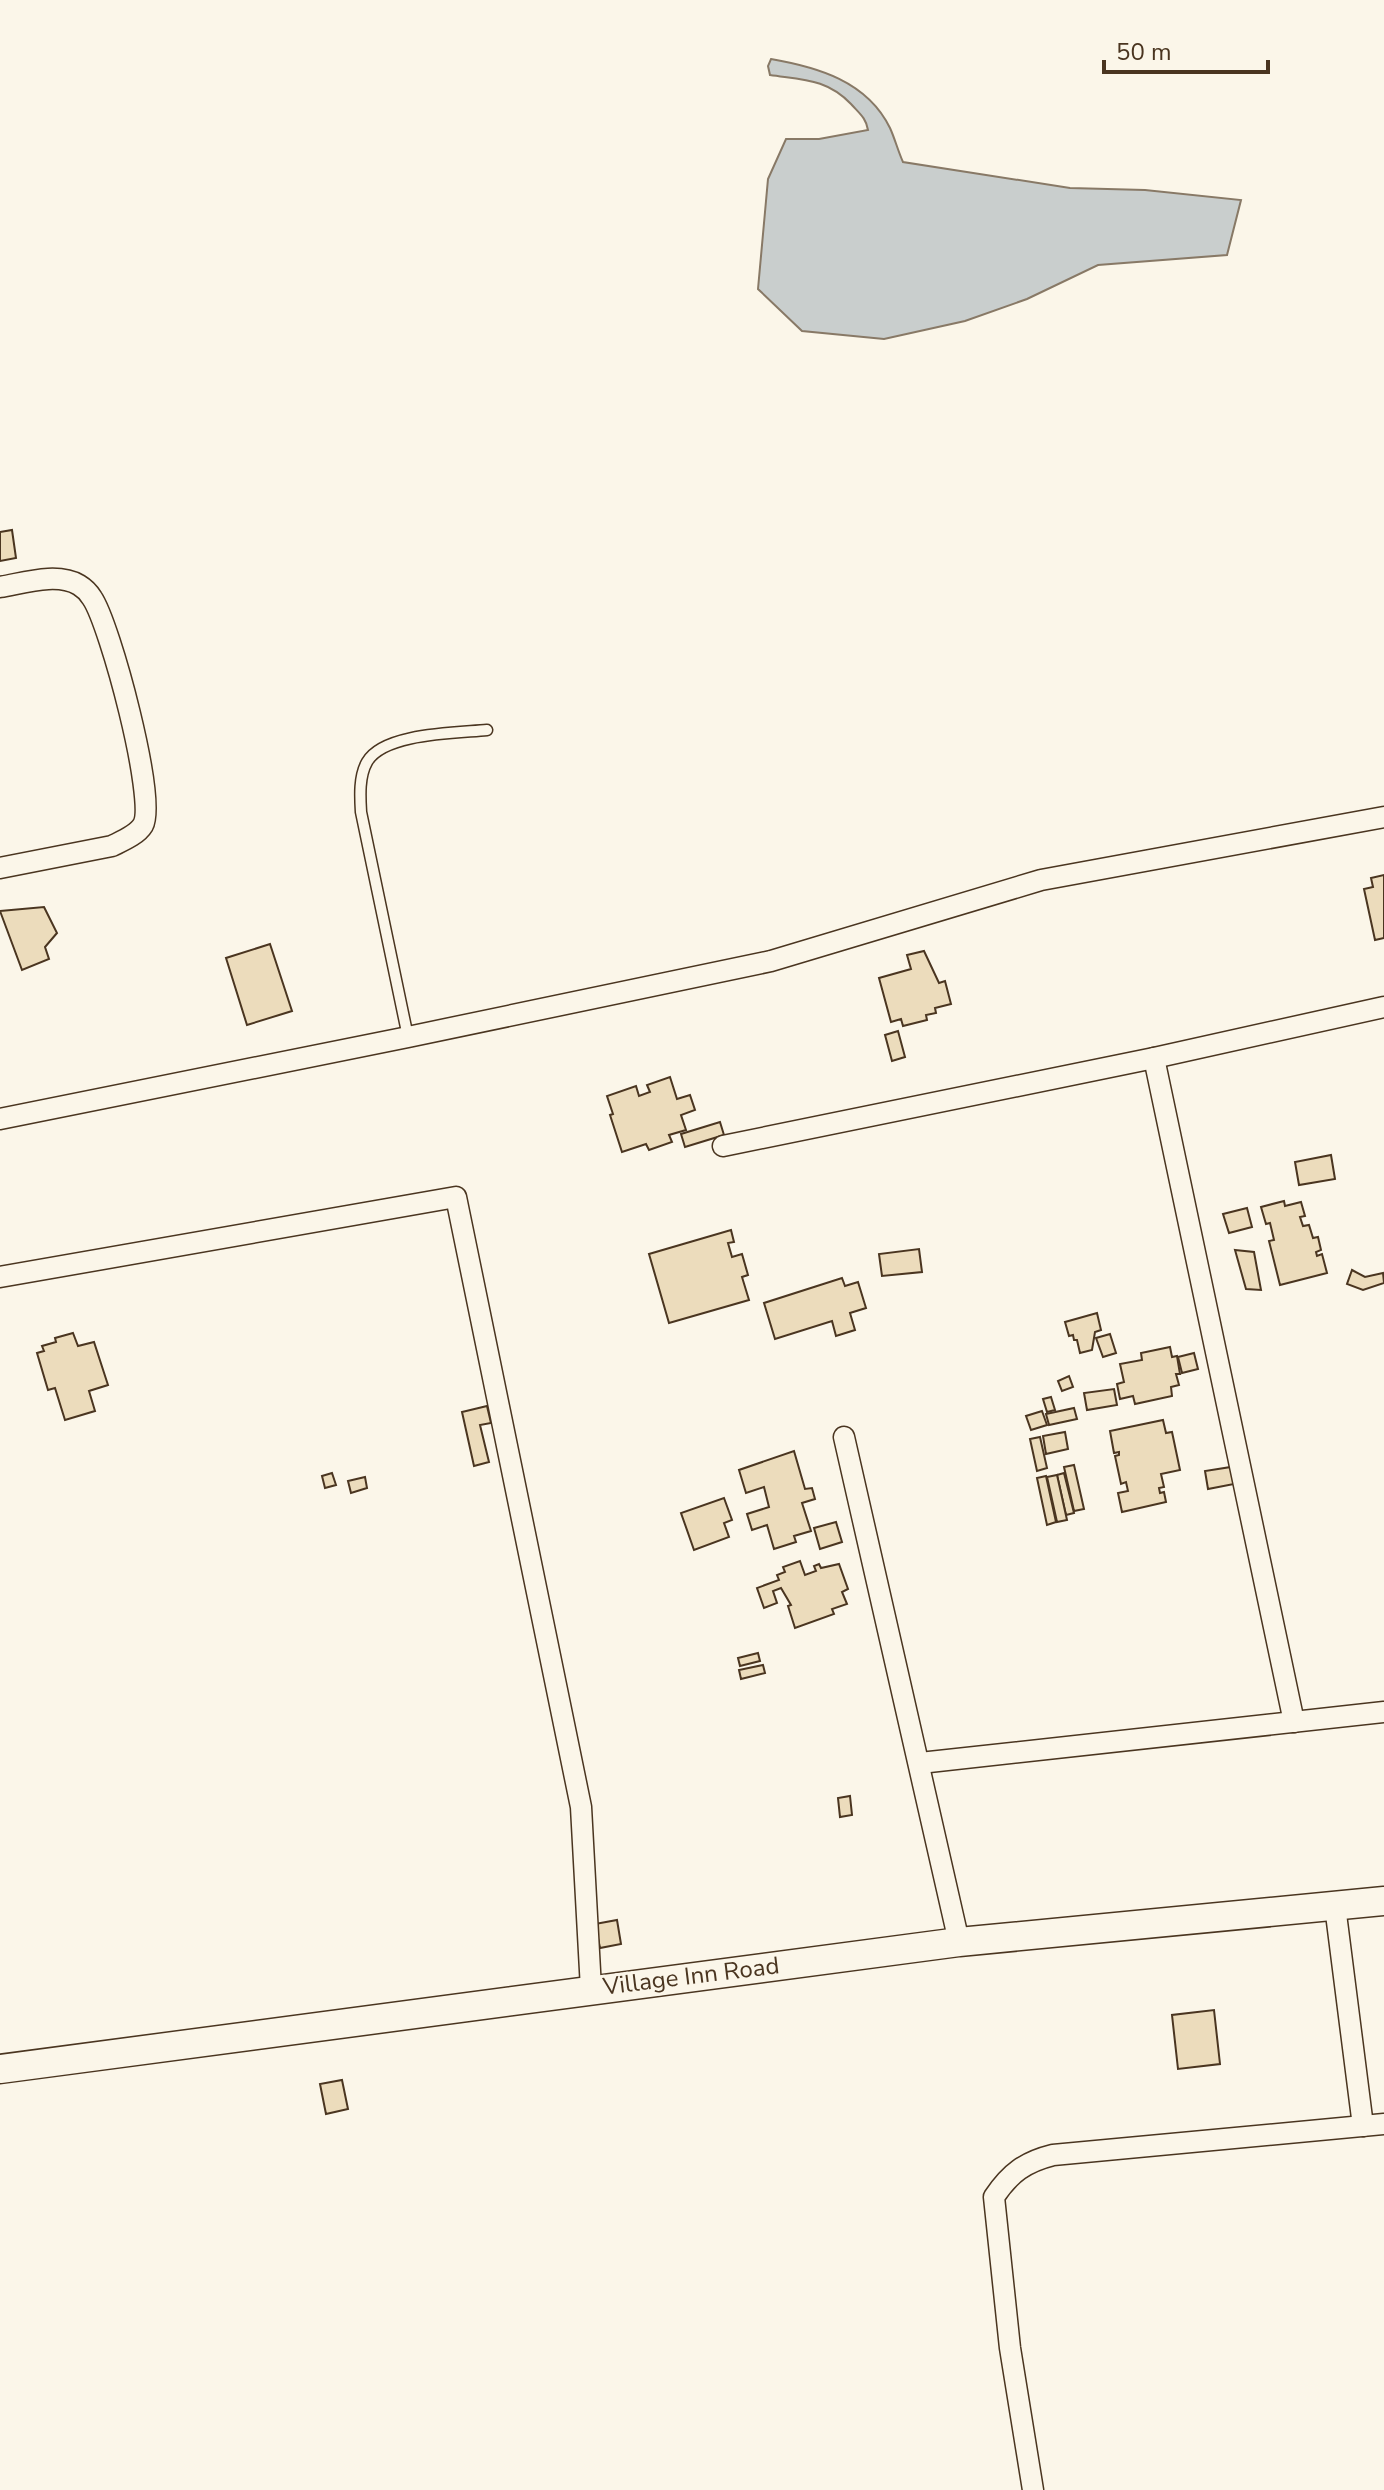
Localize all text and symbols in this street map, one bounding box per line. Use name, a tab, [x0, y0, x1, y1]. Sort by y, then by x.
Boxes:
scale bar	[1104, 24, 1268, 74]
text: 50 m	[1116, 36, 1172, 68]
street label: Village Inn Road	[600, 1949, 781, 2003]

